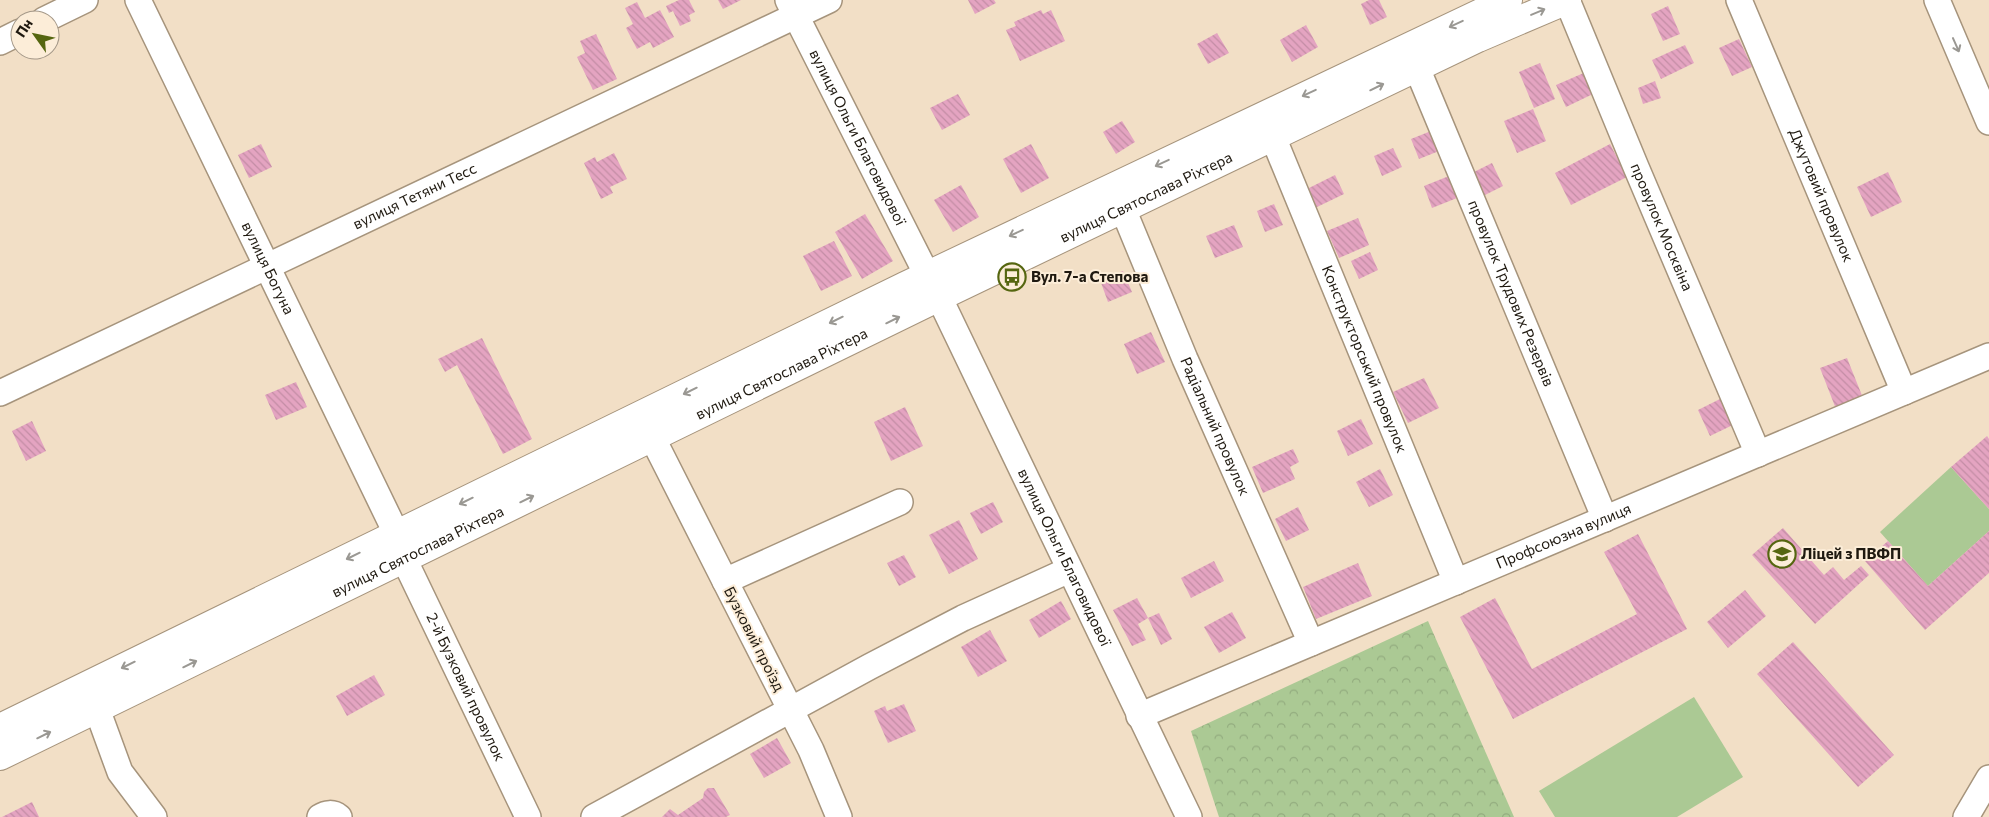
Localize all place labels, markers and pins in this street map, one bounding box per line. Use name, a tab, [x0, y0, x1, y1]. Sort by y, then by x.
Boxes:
bus stop icon: Вул. 7-а Степова	[997, 262, 1027, 292]
place label: Вул. 7-а Степова	[1031, 267, 1148, 285]
school or university icon: Ліцей з ПВФП	[1767, 539, 1797, 569]
place label: Ліцей з ПВФП	[1801, 544, 1901, 562]

